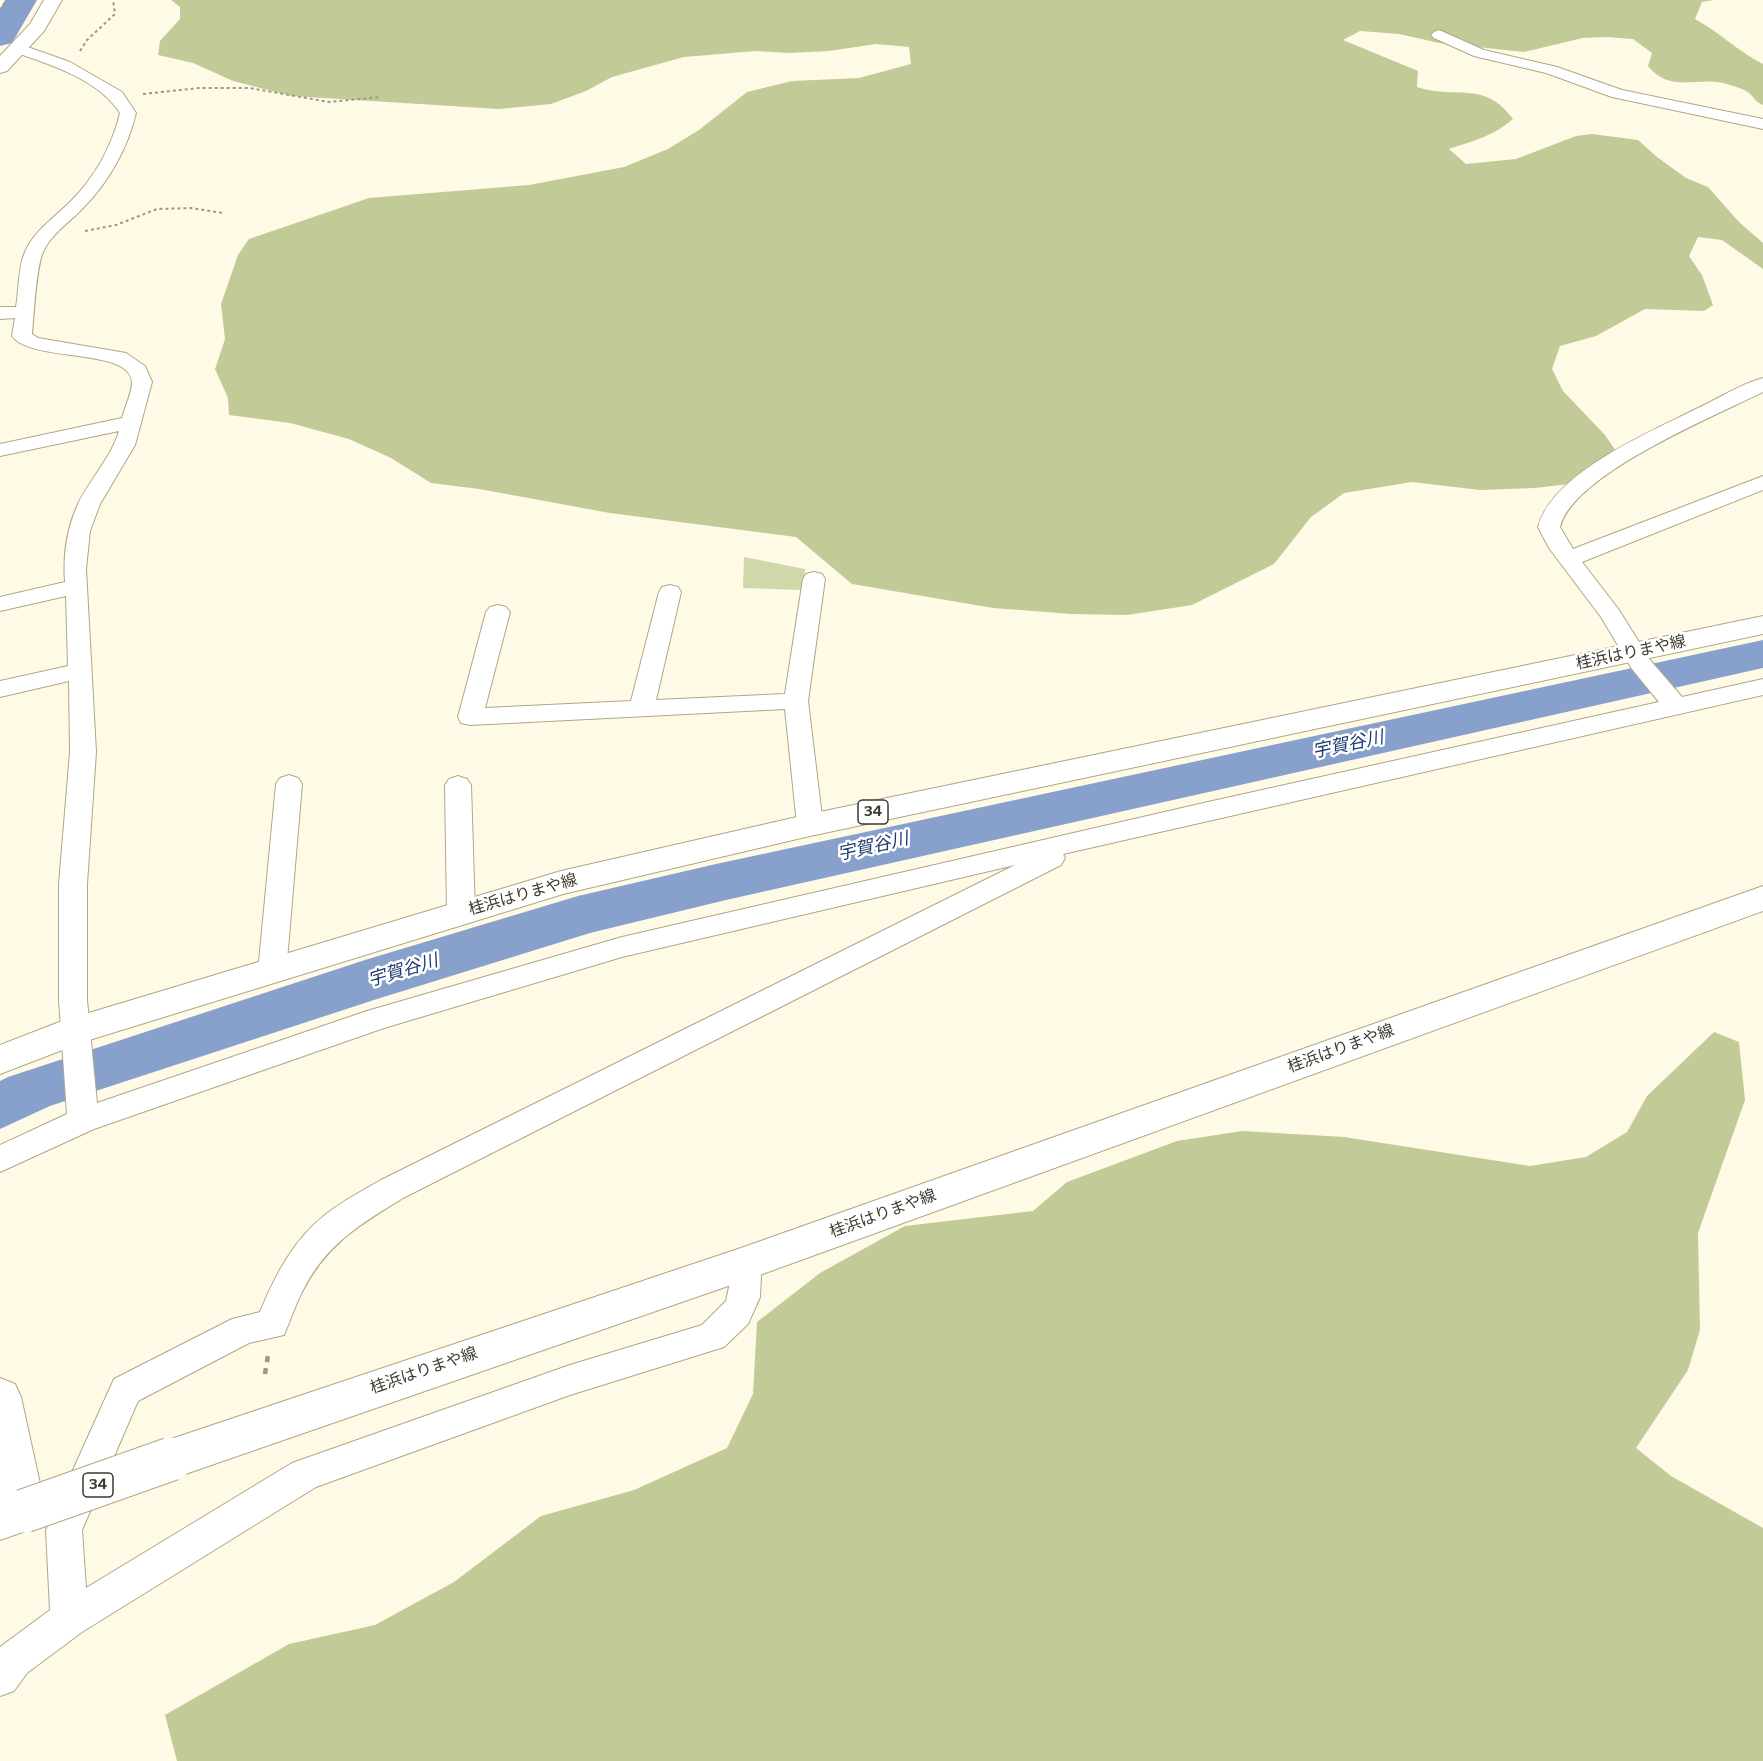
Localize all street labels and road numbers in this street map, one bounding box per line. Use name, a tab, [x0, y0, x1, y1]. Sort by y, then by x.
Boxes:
street label: 桂浜はりまや線	[1574, 632, 1688, 674]
road number: 34	[858, 800, 888, 824]
street label: 桂浜はりまや線	[467, 870, 579, 920]
street label: 桂浜はりまや線	[1285, 1021, 1397, 1077]
street label: 桂浜はりまや線	[827, 1186, 939, 1242]
street label: 桂浜はりまや線	[368, 1344, 480, 1398]
road number: 34	[83, 1473, 113, 1497]

